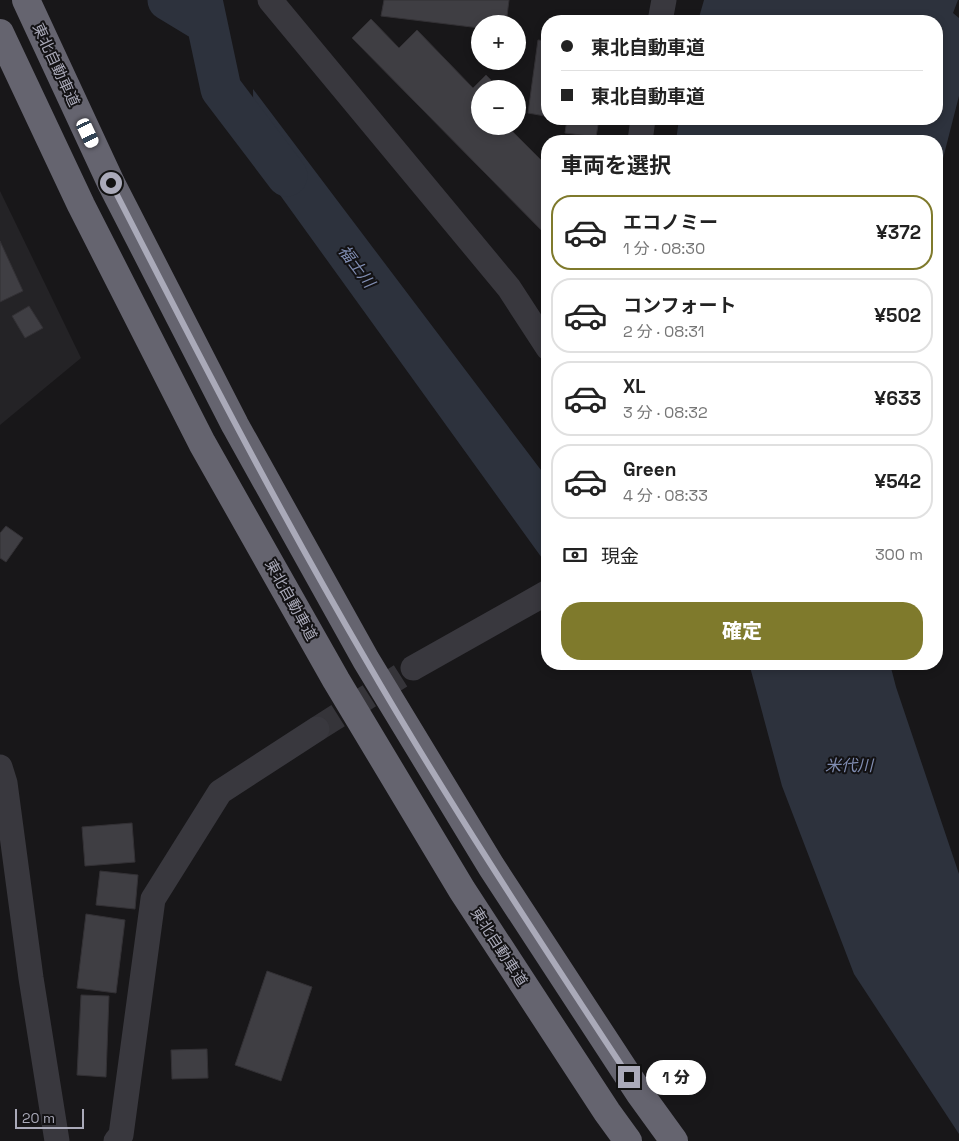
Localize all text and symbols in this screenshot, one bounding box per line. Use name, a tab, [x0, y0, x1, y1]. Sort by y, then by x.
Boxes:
map controls	[471, 15, 526, 135]
button: +	[471, 15, 526, 70]
street label: 東北自動車道	[29, 20, 84, 110]
text: 東北自動車道	[591, 35, 705, 60]
button: −	[471, 80, 526, 135]
text: 東北自動車道	[591, 84, 705, 109]
car	[74, 116, 101, 150]
text: 車両を選択	[561, 151, 671, 179]
route start	[100, 172, 122, 194]
icon: car	[563, 210, 608, 255]
text: エコノミー	[623, 210, 718, 235]
text: ¥372	[876, 220, 921, 245]
text: 1 分 · 08:30	[623, 238, 705, 259]
water label: 福士川	[334, 241, 381, 293]
icon: car	[563, 293, 608, 338]
text: コンフォート	[623, 293, 736, 318]
text: ¥502	[874, 303, 921, 328]
text: 2 分 · 08:31	[623, 321, 704, 342]
text: XL	[623, 374, 646, 399]
icon: car	[563, 376, 608, 421]
text: ¥633	[874, 386, 921, 411]
text: 3 分 · 08:32	[623, 402, 708, 423]
text: Green	[623, 457, 676, 482]
icon: car	[563, 459, 608, 504]
text: ¥542	[874, 469, 921, 494]
text: 4 分 · 08:33	[623, 485, 708, 506]
icon: cash	[561, 541, 589, 569]
text: 現金	[601, 544, 639, 569]
text: 300 m	[875, 544, 923, 565]
street label: 東北自動車道	[261, 556, 322, 644]
button: 確定	[561, 602, 923, 660]
water label: 米代川	[825, 755, 875, 776]
street label: 東北自動車道	[467, 904, 532, 990]
callout: 1 分	[646, 1060, 706, 1094]
route end	[618, 1066, 640, 1088]
text: 1 分	[662, 1067, 690, 1088]
scale bar	[15, 1106, 84, 1129]
text: 20 m	[22, 1109, 55, 1127]

